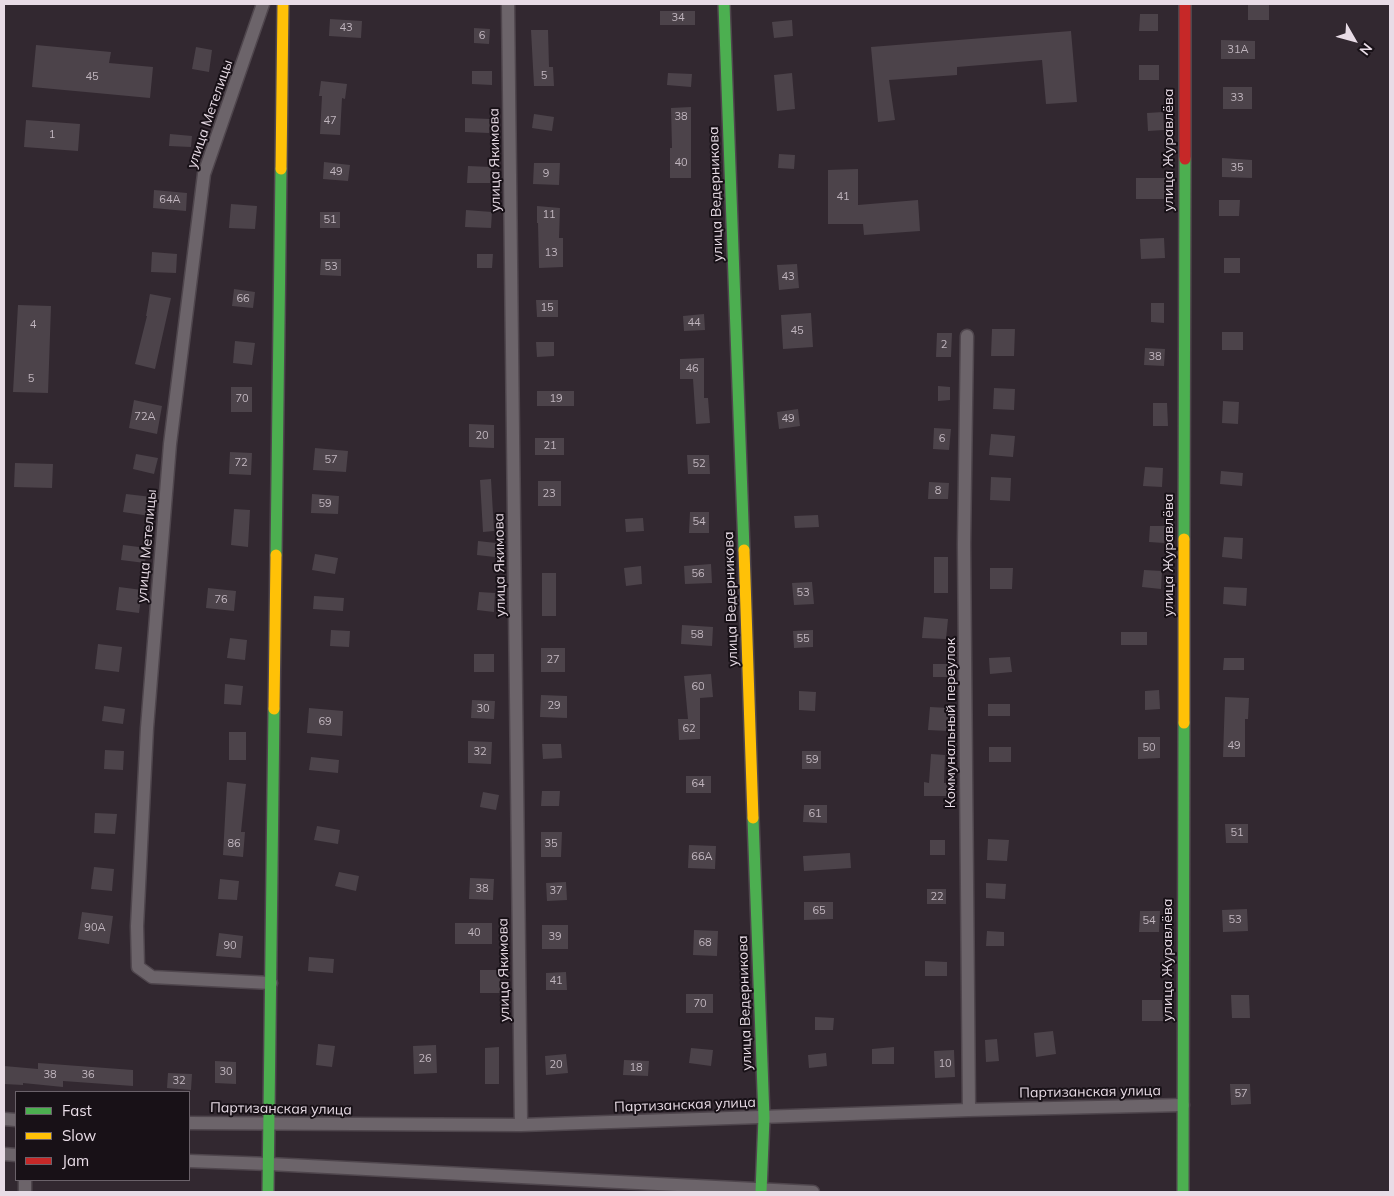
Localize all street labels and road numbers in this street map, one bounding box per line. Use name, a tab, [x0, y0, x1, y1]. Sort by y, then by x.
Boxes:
street label: улица Метелицы	[184, 57, 236, 171]
street label: улица Журавлёва	[1161, 89, 1177, 211]
street label: улица Якимова	[486, 108, 504, 212]
street label: улица Ведерникова	[705, 126, 727, 262]
street label: улица Метелицы	[134, 489, 160, 603]
street label: улица Журавлёва	[1161, 494, 1177, 616]
street label: улица Якимова	[491, 513, 509, 617]
street label: улица Ведерникова	[720, 531, 742, 667]
street label: Коммунальный переулок	[943, 638, 959, 808]
street label: улица Журавлёва	[1160, 899, 1176, 1021]
street label: улица Якимова	[495, 918, 513, 1022]
street label: улица Ведерникова	[734, 935, 756, 1071]
street label: Партизанская улица	[1019, 1082, 1161, 1102]
street label: Партизанская улица	[614, 1094, 756, 1116]
street label: Партизанская улица	[210, 1099, 352, 1119]

